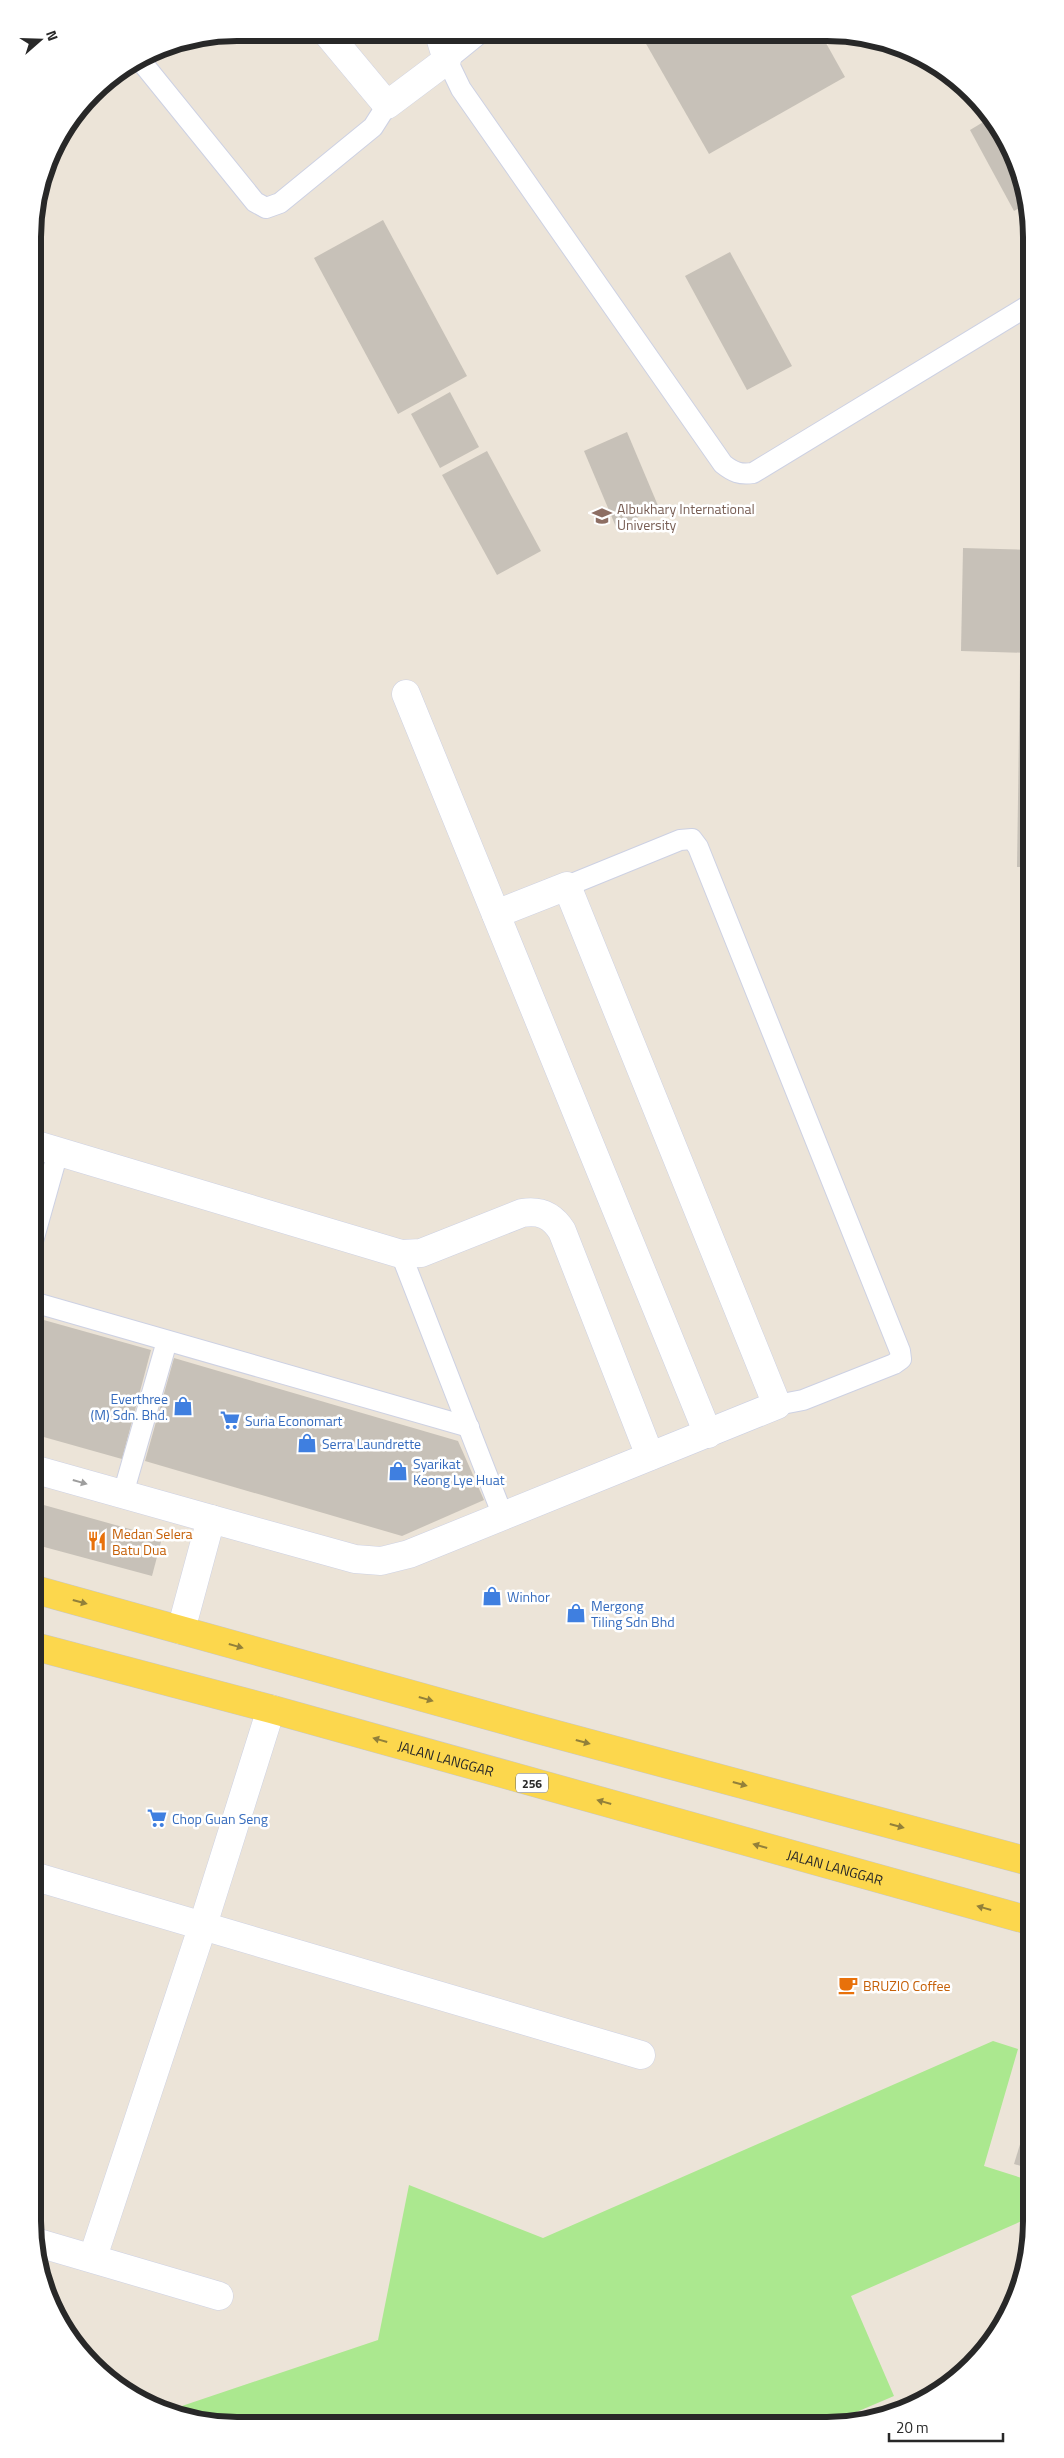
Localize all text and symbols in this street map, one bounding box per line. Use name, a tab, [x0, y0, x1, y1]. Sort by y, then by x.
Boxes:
north arrow	[15, 15, 65, 65]
text: N	[41, 27, 64, 44]
place label: Albukhary International University	[617, 498, 755, 535]
school or university icon: Albukhary International University	[591, 505, 613, 527]
place label: Everthree (M) Sdn. Bhd.	[91, 1388, 168, 1425]
shop icon: Everthree (M) Sdn. Bhd.	[172, 1395, 194, 1417]
supermarket icon: Suria Economart	[219, 1409, 241, 1431]
place label: Suria Economart	[245, 1410, 343, 1431]
shop icon: Serra Laundrette	[296, 1432, 318, 1454]
place label: Serra Laundrette	[322, 1433, 421, 1454]
place label: Syarikat Keong Lye Huat	[413, 1453, 505, 1490]
shop icon: Syarikat Keong Lye Huat	[387, 1460, 409, 1482]
one-way arrow	[72, 1478, 87, 1486]
place label: Medan Selera Batu Dua	[112, 1523, 193, 1560]
restaurant icon: Medan Selera Batu Dua	[86, 1530, 108, 1552]
shop icon: Winhor	[481, 1585, 503, 1607]
place label: Winhor	[507, 1586, 550, 1607]
place label: Mergong Tiling Sdn Bhd	[591, 1595, 675, 1632]
one-way arrow	[72, 1598, 87, 1606]
shop icon: Mergong Tiling Sdn Bhd	[565, 1602, 587, 1624]
one-way arrow	[229, 1642, 244, 1650]
one-way arrow	[419, 1695, 434, 1703]
street label: JALAN LANGGAR	[396, 1734, 497, 1781]
one-way arrow	[372, 1735, 387, 1743]
one-way arrow	[576, 1738, 591, 1746]
road number: 256	[516, 1774, 548, 1792]
one-way arrow	[733, 1780, 748, 1788]
one-way arrow	[596, 1798, 611, 1806]
supermarket icon: Chop Guan Seng	[146, 1807, 168, 1829]
place label: Chop Guan Seng	[172, 1808, 268, 1829]
one-way arrow	[890, 1822, 905, 1830]
one-way arrow	[753, 1842, 768, 1850]
street label: JALAN LANGGAR	[785, 1843, 886, 1890]
one-way arrow	[977, 1904, 992, 1912]
cafe icon: BRUZIO Coffee	[837, 1974, 859, 1996]
place label: BRUZIO Coffee	[863, 1975, 951, 1996]
scale bar	[889, 2410, 1003, 2442]
text: 20 m	[896, 2416, 929, 2439]

